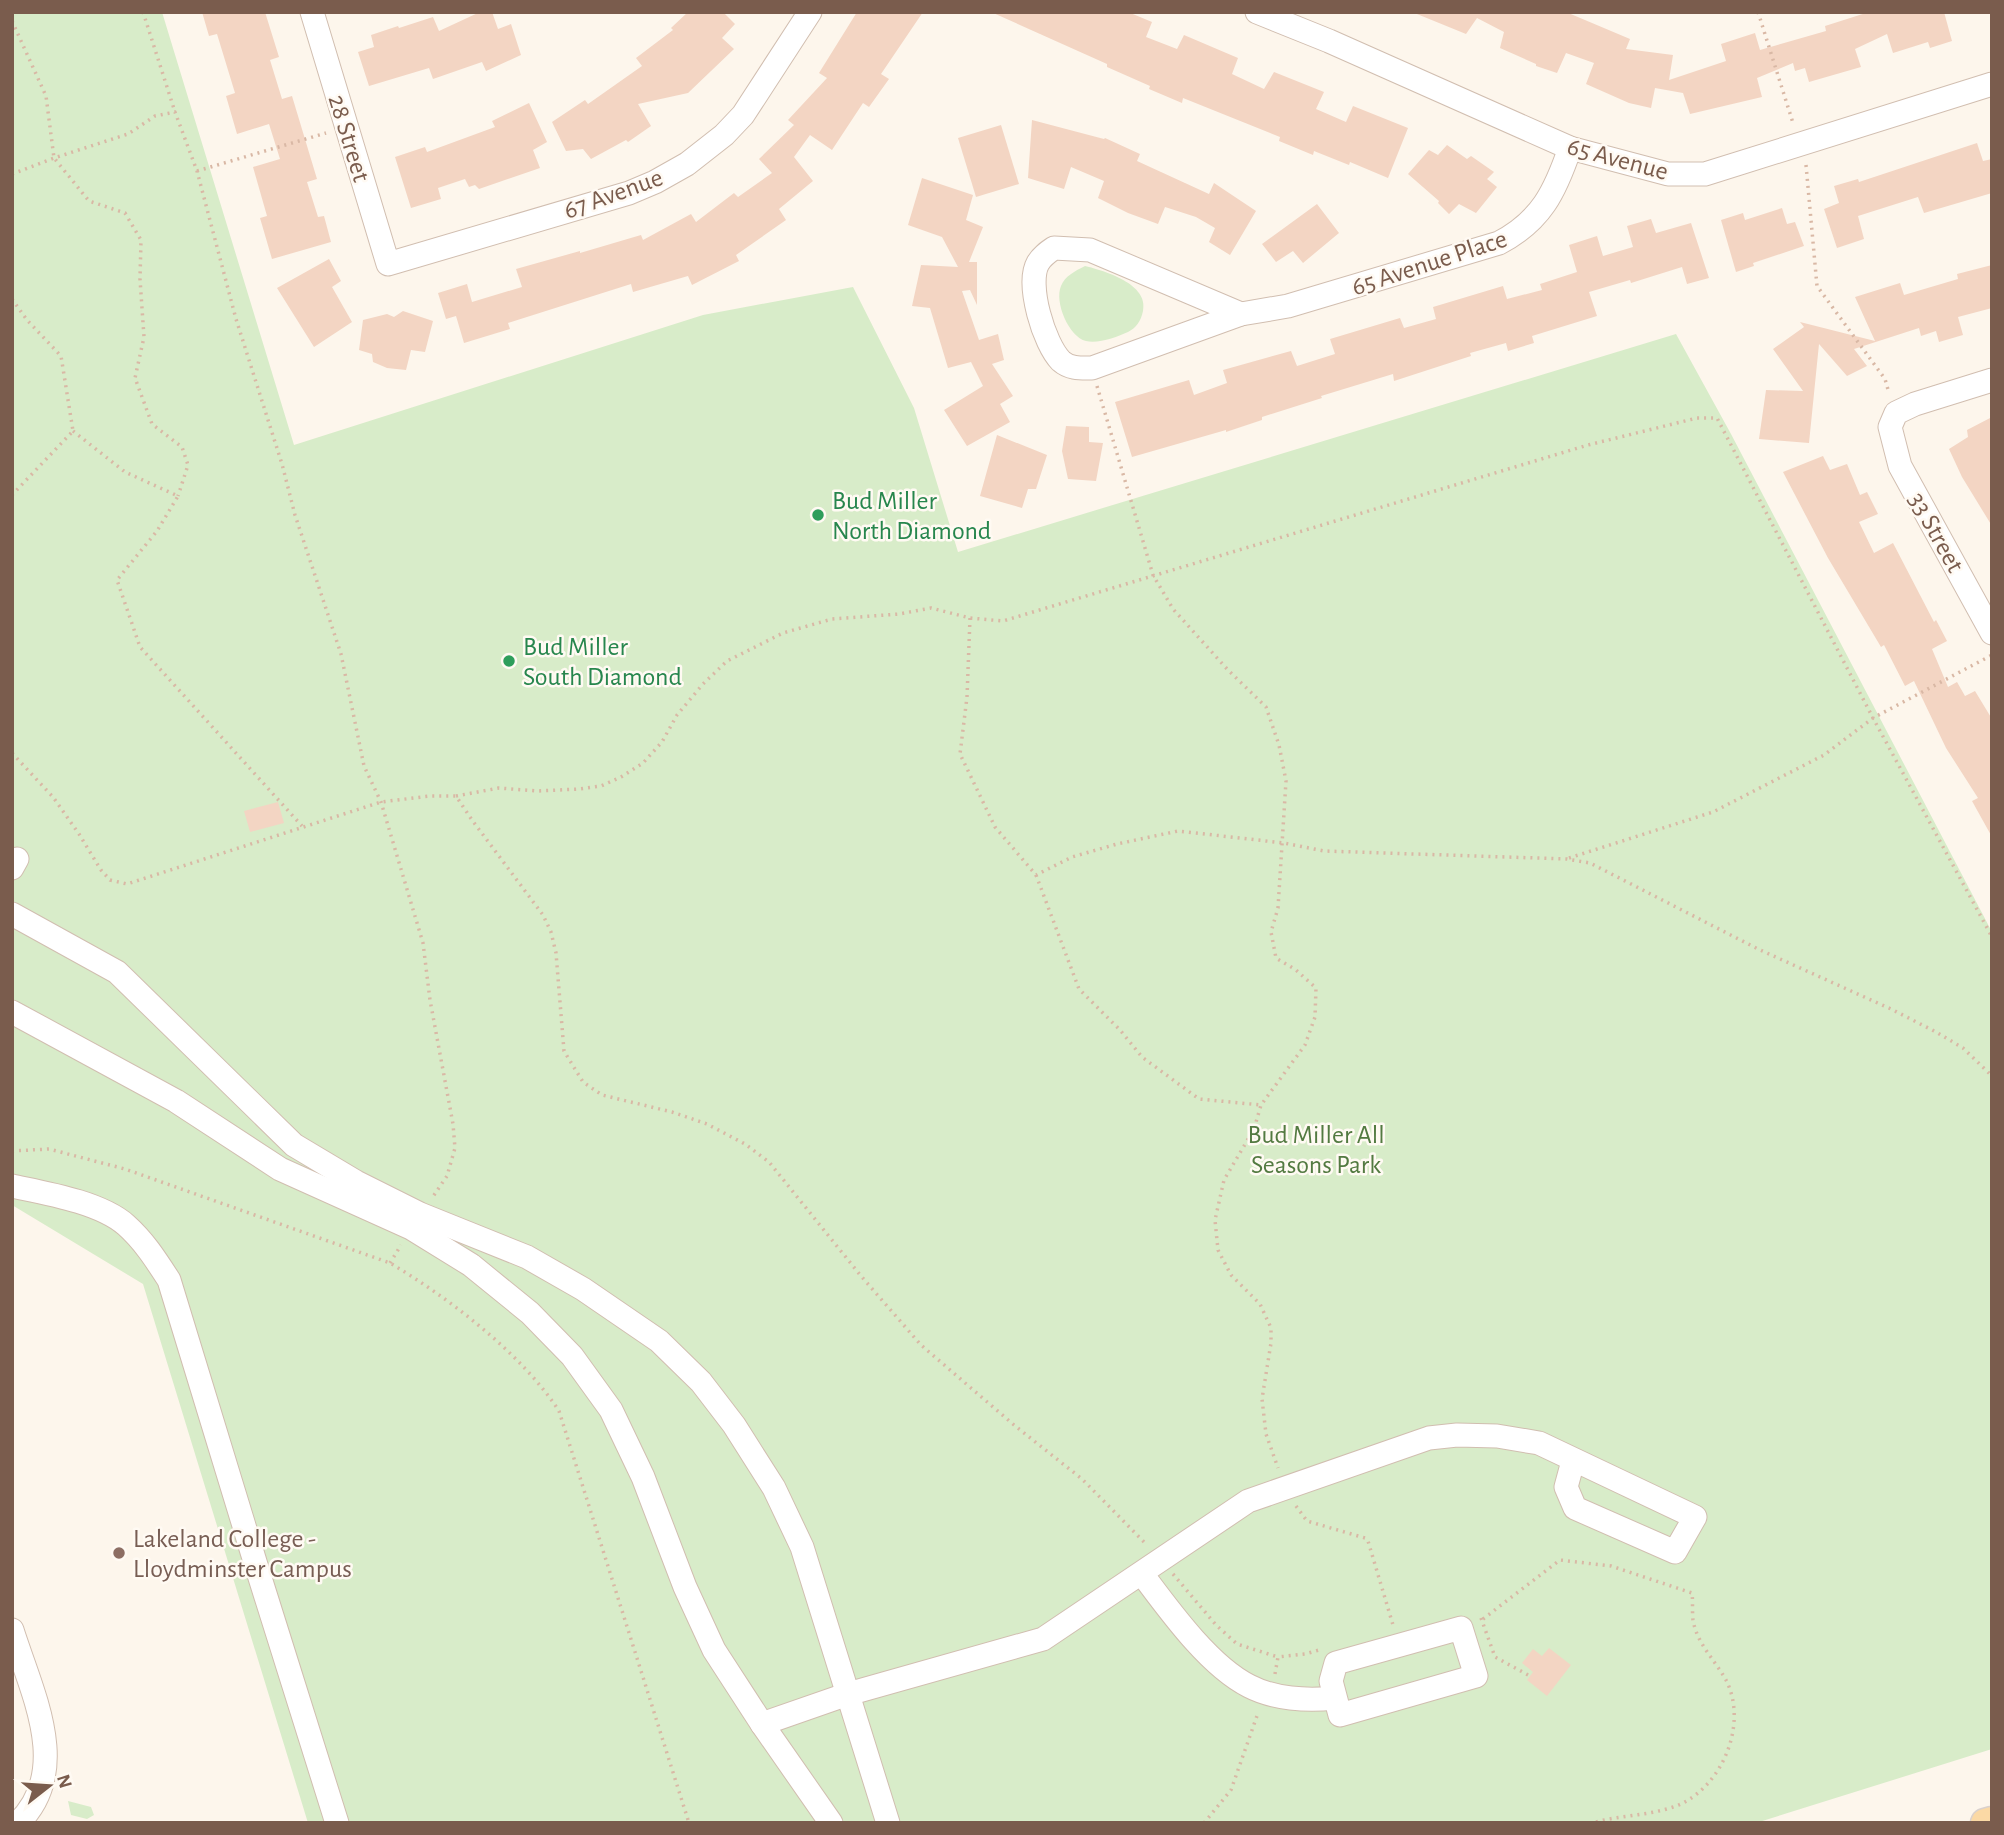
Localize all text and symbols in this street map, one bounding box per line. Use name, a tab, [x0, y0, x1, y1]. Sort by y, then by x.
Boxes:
street label: 28 Street	[324, 92, 375, 185]
street label: 65 Avenue	[1565, 133, 1671, 185]
street label: 67 Avenue	[560, 164, 666, 224]
street label: 65 Avenue Place	[1349, 226, 1510, 300]
place label: Bud Miller North Diamond	[832, 488, 991, 544]
street label: 33 Street	[1904, 488, 1969, 577]
marker: Bud Miller North Diamond	[810, 507, 826, 523]
place label: Bud Miller South Diamond	[523, 634, 682, 690]
marker: Bud Miller South Diamond	[501, 653, 517, 669]
park label: Bud Miller All Seasons Park	[1247, 1122, 1385, 1178]
place label: Lakeland College - Lloydminster Campus	[133, 1526, 352, 1582]
marker: Lakeland College - Lloydminster Campus	[111, 1545, 127, 1561]
north arrow	[14, 1751, 84, 1821]
text: N	[53, 1772, 75, 1791]

